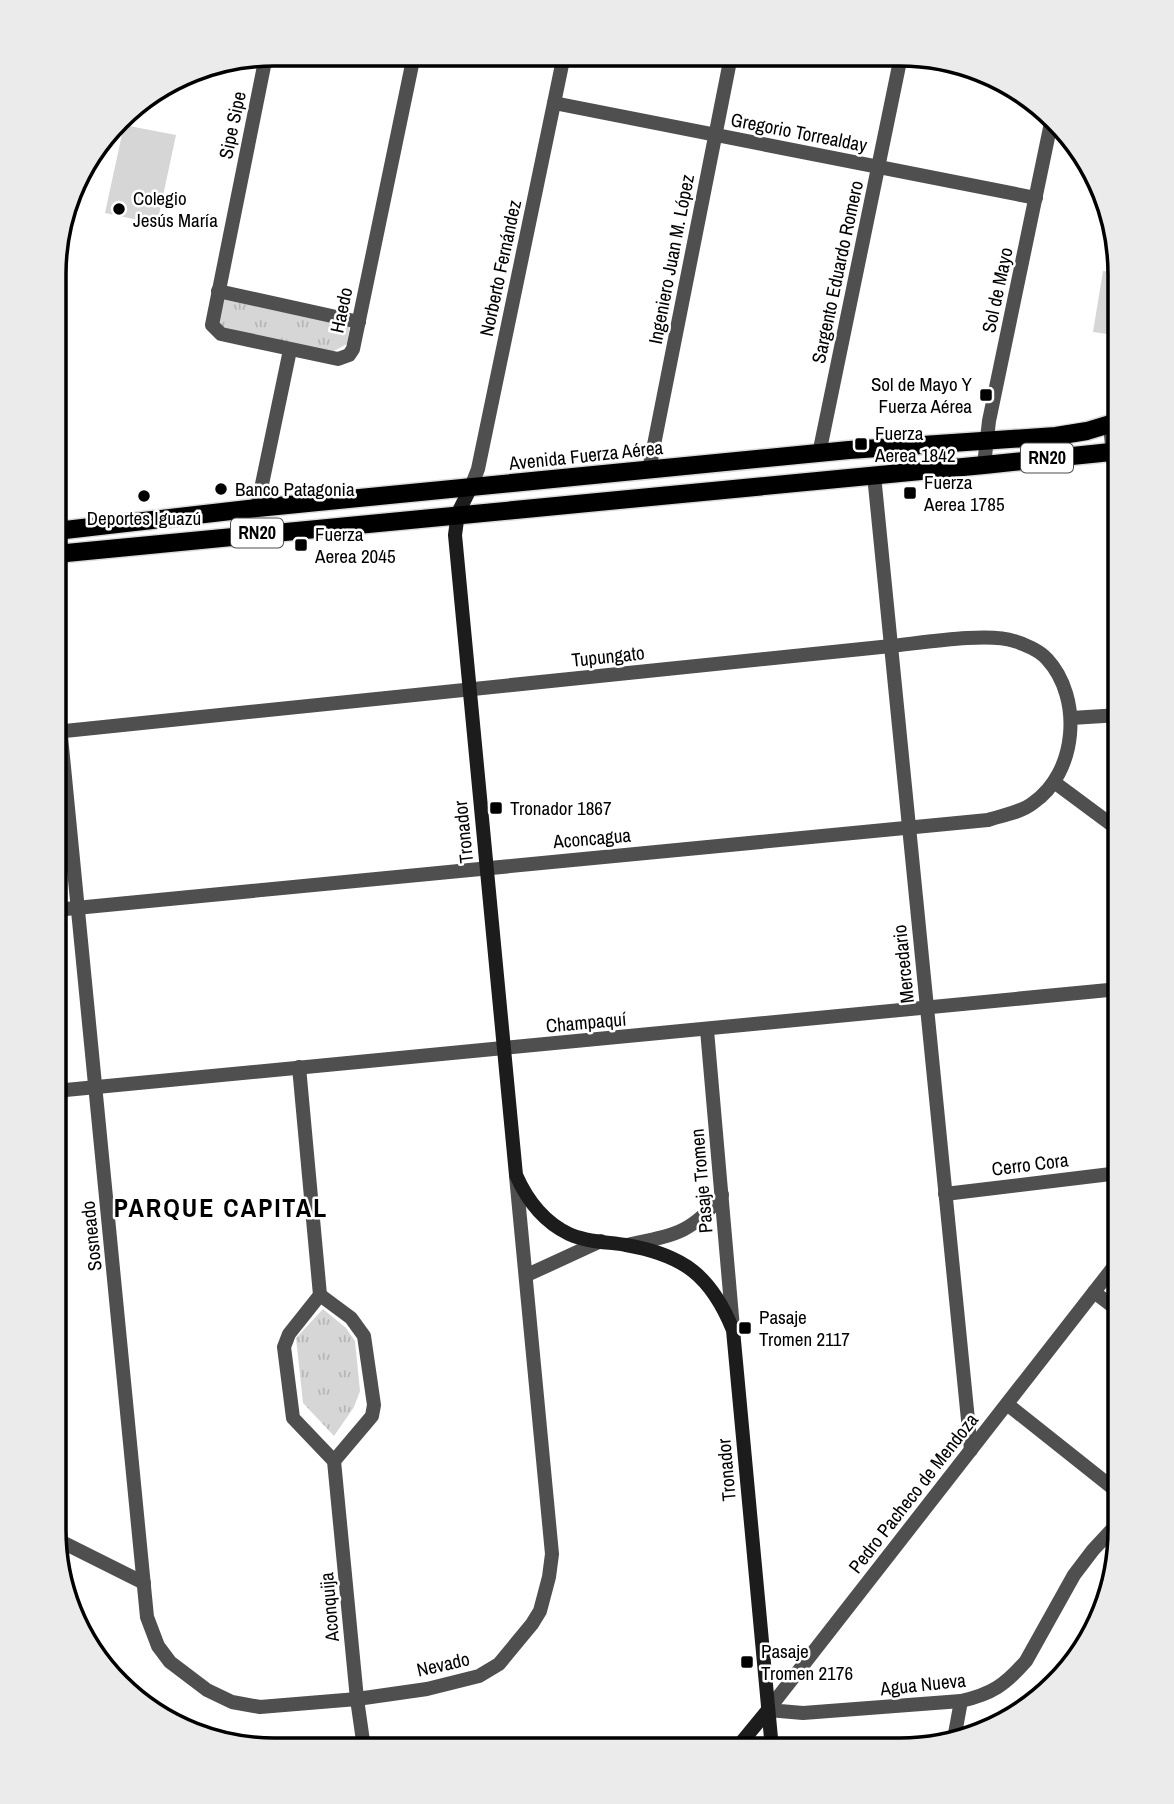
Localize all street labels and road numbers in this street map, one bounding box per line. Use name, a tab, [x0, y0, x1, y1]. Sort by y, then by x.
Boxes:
street label: Sipe Sipe	[212, 89, 252, 161]
street label: Gregorio Torrealday	[729, 106, 870, 158]
street label: Ingeniero Juan M. López	[642, 172, 700, 346]
street label: Sargento Eduardo Romero	[805, 178, 869, 366]
street label: Norberto Fernández	[473, 197, 527, 339]
street label: Sol de Mayo	[975, 245, 1019, 335]
street label: Haedo	[324, 285, 358, 335]
street label: Avenida Fuerza Aérea	[507, 434, 665, 476]
road number: RN20	[1021, 444, 1073, 472]
road number: RN20	[231, 518, 283, 548]
street label: Tupungato	[570, 639, 646, 673]
street label: Tronador	[447, 799, 479, 865]
street label: Aconcagua	[551, 822, 632, 854]
street label: Mercedario	[886, 923, 920, 1005]
street label: Champaquí	[545, 1005, 628, 1038]
street label: Pasaje Tromen	[683, 1128, 719, 1234]
street label: Cerro Cora	[990, 1146, 1070, 1182]
street label: Sosneado	[74, 1200, 108, 1272]
street label: Pedro Pacheco de Mendoza	[842, 1407, 984, 1578]
street label: Tronador	[710, 1437, 742, 1502]
street label: Aconquija	[313, 1571, 345, 1644]
street label: Nevado	[414, 1645, 472, 1683]
street label: Agua Nueva	[878, 1667, 967, 1702]

